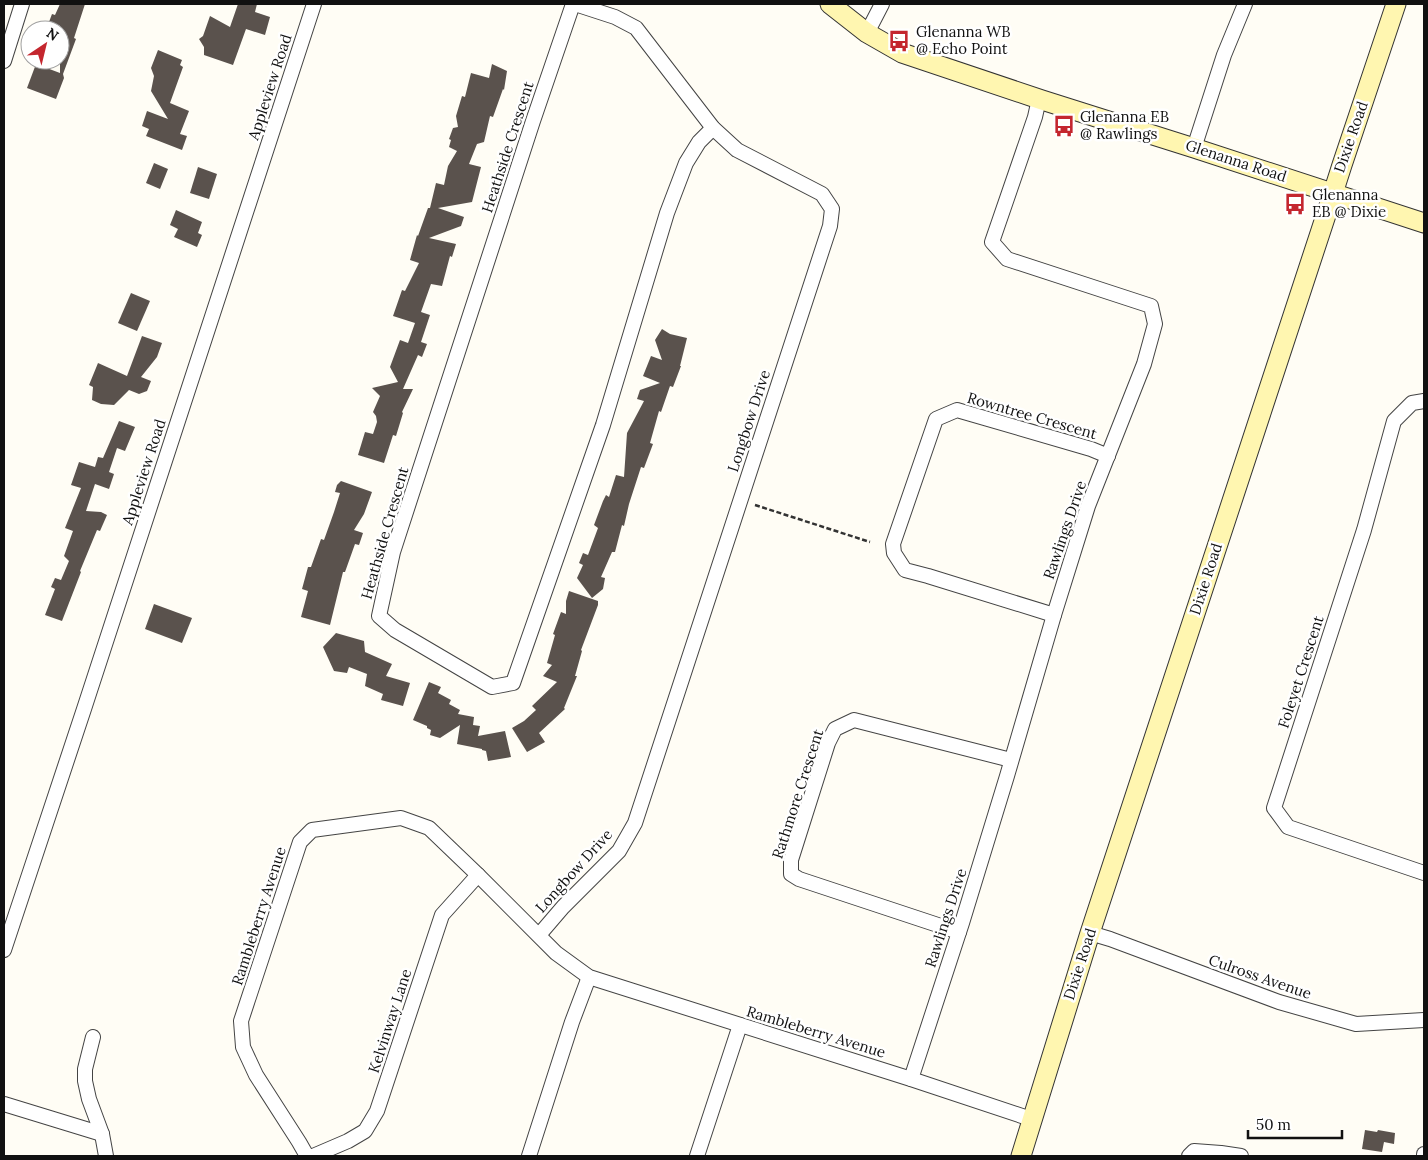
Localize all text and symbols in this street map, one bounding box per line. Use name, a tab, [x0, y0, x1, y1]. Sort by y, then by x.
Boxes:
north arrow	[20, 20, 70, 70]
place label: Glenanna WB @ Echo Point	[916, 22, 1011, 58]
text: N	[43, 24, 62, 45]
bus stop icon: Glenanna WB @ Echo Point	[886, 28, 912, 54]
street label: Appleview Road	[243, 32, 296, 143]
street label: Heathside Crescent	[477, 79, 538, 215]
street label: Dixie Road	[1329, 99, 1372, 175]
place label: Glenanna EB @ Rawlings	[1080, 107, 1169, 143]
bus stop icon: Glenanna EB @ Rawlings	[1051, 113, 1077, 139]
street label: Glenanna Road	[1183, 135, 1289, 186]
place label: Glenanna EB @ Dixie	[1312, 185, 1386, 221]
bus stop icon: Glenanna EB @ Dixie	[1282, 191, 1308, 217]
street label: Longbow Drive	[723, 367, 774, 474]
street label: Rowntree Crescent	[965, 388, 1099, 443]
street label: Appleview Road	[117, 417, 170, 528]
street label: Heathside Crescent	[357, 464, 413, 601]
street label: Rawlings Drive	[1039, 478, 1090, 582]
street label: Dixie Road	[1185, 540, 1226, 617]
street label: Foleyet Crescent	[1273, 613, 1328, 731]
street label: Rathmore Crescent	[768, 726, 828, 861]
street label: Longbow Drive	[531, 825, 616, 916]
street label: Rambleberry Avenue	[227, 844, 290, 987]
street label: Rawlings Drive	[921, 866, 970, 970]
street label: Dixie Road	[1059, 925, 1100, 1002]
street label: Culross Avenue	[1206, 950, 1314, 1003]
street label: Kelvinway Lane	[364, 967, 415, 1075]
street label: Rambleberry Avenue	[744, 1001, 888, 1062]
scale bar	[1248, 1108, 1342, 1140]
text: 50 m	[1256, 1115, 1291, 1134]

